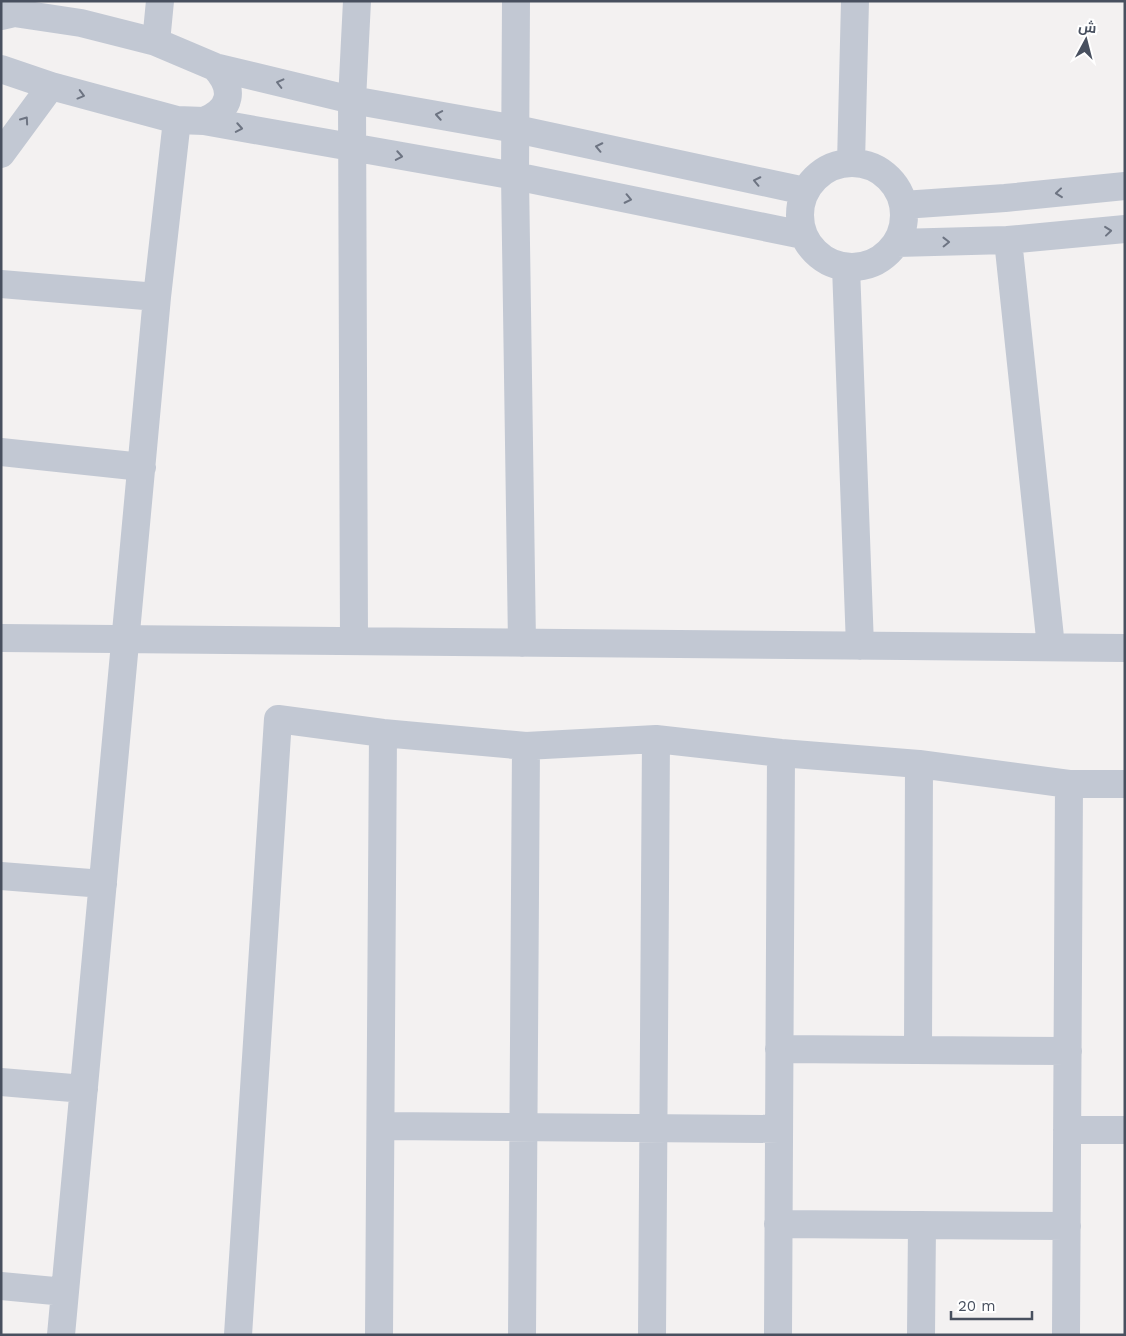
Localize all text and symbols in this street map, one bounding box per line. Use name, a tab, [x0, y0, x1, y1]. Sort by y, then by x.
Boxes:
north arrow	[1061, 15, 1111, 65]
text: ش	[1078, 18, 1098, 37]
one-way arrow	[275, 78, 284, 89]
one-way arrow	[76, 89, 84, 99]
one-way arrow	[435, 111, 443, 121]
one-way arrow	[19, 116, 28, 126]
one-way arrow	[235, 122, 244, 132]
one-way arrow	[594, 142, 603, 153]
one-way arrow	[395, 150, 404, 160]
one-way arrow	[753, 176, 762, 187]
one-way arrow	[1055, 187, 1063, 198]
one-way arrow	[623, 194, 632, 204]
one-way arrow	[1104, 226, 1112, 237]
one-way arrow	[942, 236, 950, 247]
scale bar	[951, 1288, 1032, 1320]
text: 20 m	[958, 1297, 996, 1315]

